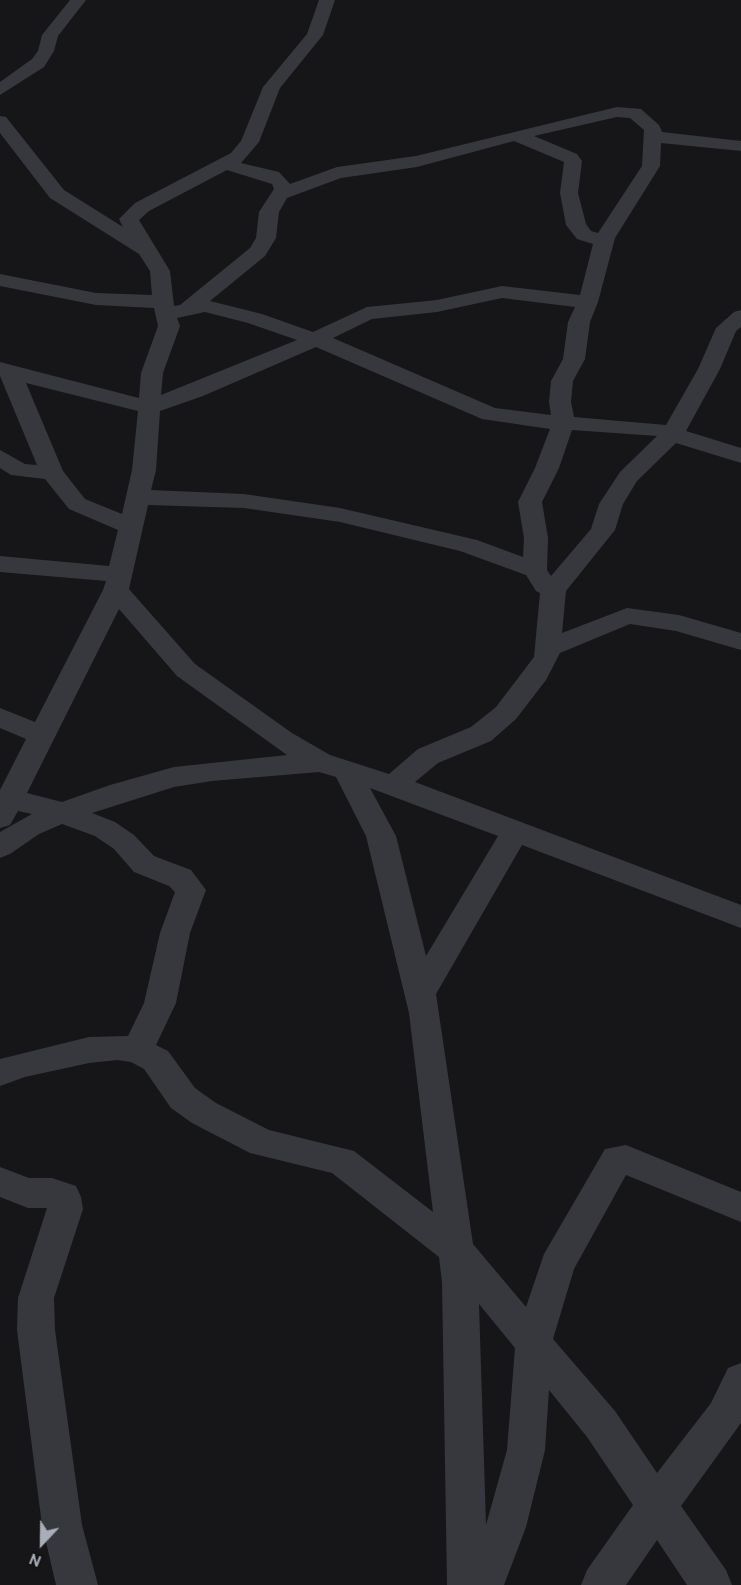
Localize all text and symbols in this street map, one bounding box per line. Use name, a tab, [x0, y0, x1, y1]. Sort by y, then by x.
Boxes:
north arrow	[12, 1513, 72, 1573]
text: N	[26, 1549, 44, 1571]

